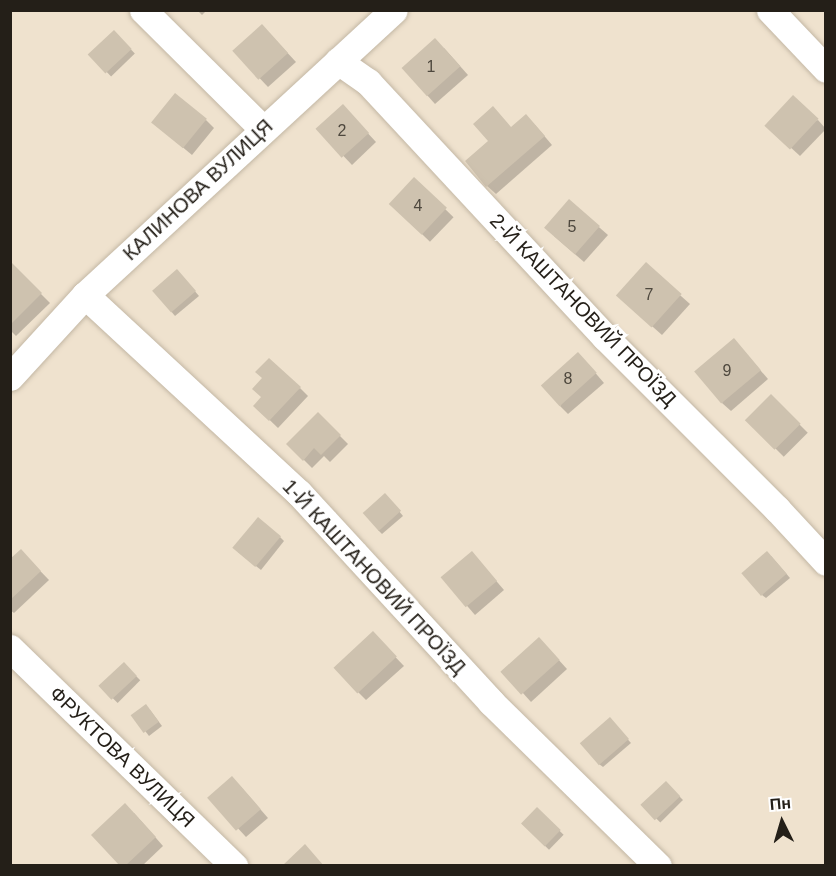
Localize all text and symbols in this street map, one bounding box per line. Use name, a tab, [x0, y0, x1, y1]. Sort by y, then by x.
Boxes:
house number: 1	[427, 57, 435, 77]
street label: КАЛИНОВА ВУЛИЦЯ	[118, 114, 278, 266]
house number: 2	[338, 121, 346, 141]
house number: 4	[414, 196, 422, 216]
street label: 2-Й КАШТАНОВИЙ ПРОЇЗД	[485, 209, 681, 411]
house number: 5	[568, 217, 576, 237]
house number: 7	[645, 285, 653, 305]
house number: 9	[723, 361, 731, 381]
house number: 8	[564, 369, 572, 389]
street label: 1-Й КАШТАНОВИЙ ПРОЇЗД	[277, 475, 471, 679]
street label: ФРУКТОВА ВУЛИЦЯ	[44, 682, 200, 832]
north arrow	[752, 792, 812, 852]
text: Пн	[769, 794, 792, 813]

